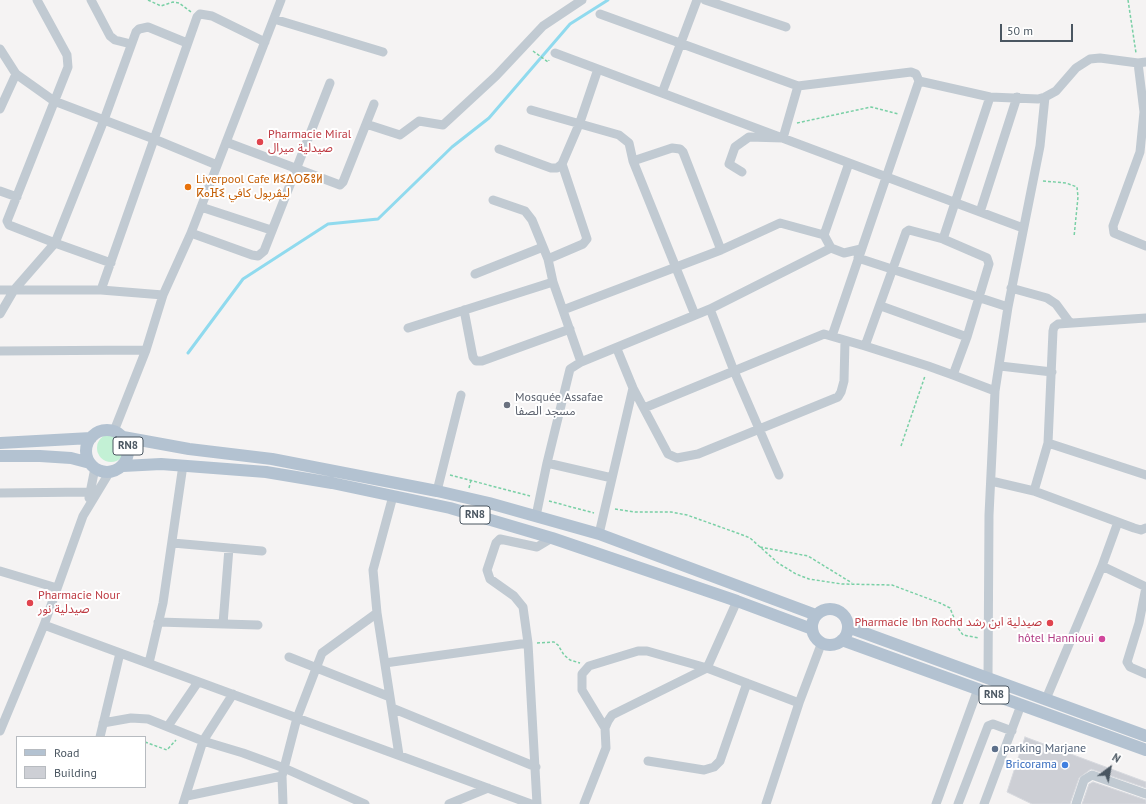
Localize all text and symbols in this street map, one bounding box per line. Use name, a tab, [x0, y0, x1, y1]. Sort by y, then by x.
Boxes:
scale bar	[1002, 16, 1075, 42]
text: 50 m	[1007, 23, 1033, 38]
place label: Pharmacie Miral صيدلية ميرال	[268, 128, 351, 156]
marker: Pharmacie Miral صيدلية ميرال	[255, 137, 265, 147]
place label: Liverpool Cafe ⵍⵉⵠⵔⵒⵓⵍ ⴽⴰⴼⵉ ليڤرپول كافي	[196, 173, 323, 201]
marker: Liverpool Cafe ⵍⵉⵠⵔⵒⵓⵍ ⴽⴰⴼⵉ ليڤرپول كافي	[183, 182, 193, 192]
place label: Mosquée Assafae مسجد الصفا	[515, 391, 603, 419]
marker: Mosquée Assafae مسجد الصفا	[502, 400, 512, 410]
road number: RN8	[113, 437, 143, 455]
road number: RN8	[460, 506, 490, 524]
place label: Pharmacie Nour صيدلية نور	[38, 589, 120, 617]
marker: Pharmacie Nour صيدلية نور	[25, 598, 35, 608]
place label: Pharmacie Ibn Rochd صيدلية ابن رشد	[854, 616, 1042, 630]
marker: Pharmacie Ibn Rochd صيدلية ابن رشد	[1045, 618, 1055, 628]
place label: hôtel Hannioui	[1018, 632, 1094, 646]
marker: hôtel Hannioui	[1097, 634, 1107, 644]
road number: RN8	[979, 686, 1009, 704]
legend	[16, 736, 146, 788]
place label: parking Marjane	[1003, 742, 1086, 756]
marker: parking Marjane	[990, 744, 1000, 754]
text: Road	[54, 745, 79, 760]
north arrow	[1090, 748, 1130, 788]
text: N	[1110, 750, 1123, 766]
place label: Bricorama	[1005, 758, 1057, 772]
marker: Bricorama	[1060, 760, 1070, 770]
text: Building	[54, 765, 97, 780]

